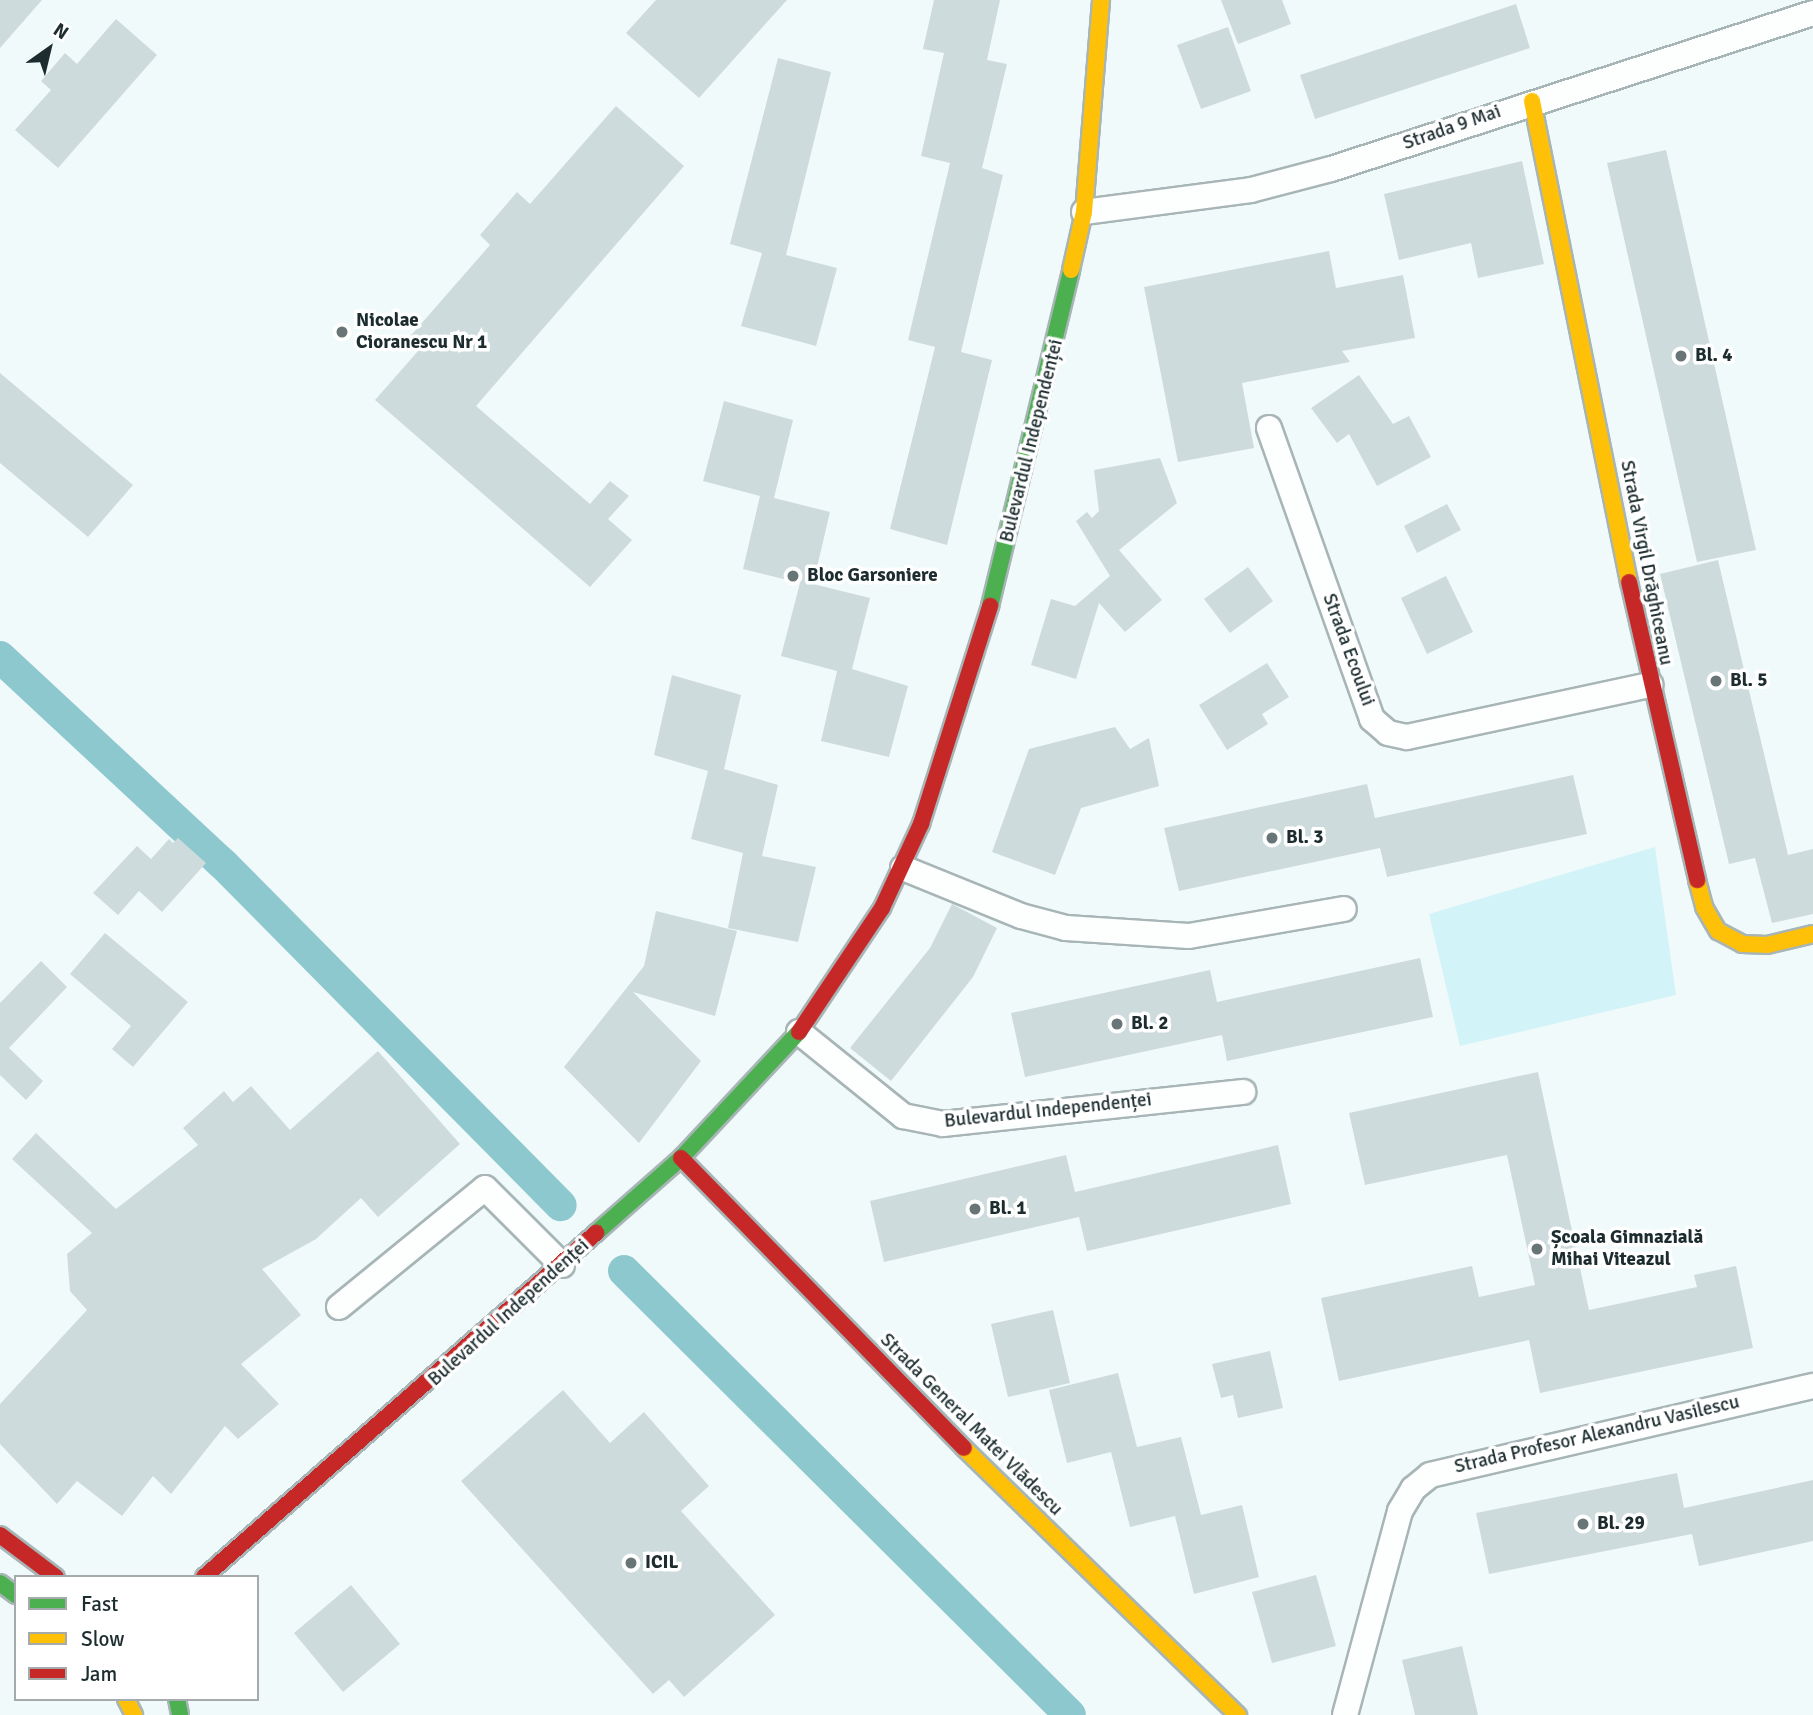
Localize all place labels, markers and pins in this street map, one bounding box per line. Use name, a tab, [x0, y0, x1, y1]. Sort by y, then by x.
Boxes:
place label: Nicolae Cioranescu Nr 1	[356, 310, 487, 354]
marker: Nicolae Cioranescu Nr 1	[334, 324, 350, 340]
place label: Bl. 4	[1695, 345, 1733, 367]
marker: Bl. 4	[1673, 348, 1689, 364]
place label: Bloc Garsoniere	[807, 565, 938, 587]
marker: Bloc Garsoniere	[785, 568, 801, 584]
place label: Bl. 5	[1730, 670, 1768, 692]
marker: Bl. 5	[1708, 673, 1724, 689]
place label: Bl. 3	[1286, 827, 1324, 849]
marker: Bl. 3	[1264, 830, 1280, 846]
place label: Bl. 2	[1131, 1013, 1169, 1035]
marker: Bl. 2	[1109, 1016, 1125, 1032]
place label: Bl. 1	[989, 1198, 1027, 1220]
marker: Bl. 1	[967, 1201, 983, 1217]
place label: Școala Gimnazială Mihai Viteazul	[1551, 1227, 1703, 1271]
marker: Școala Gimnazială Mihai Viteazul	[1529, 1241, 1545, 1257]
place label: Bl. 29	[1597, 1513, 1645, 1535]
marker: Bl. 29	[1575, 1516, 1591, 1532]
place label: ICIL	[645, 1552, 678, 1574]
marker: ICIL	[623, 1555, 639, 1571]

